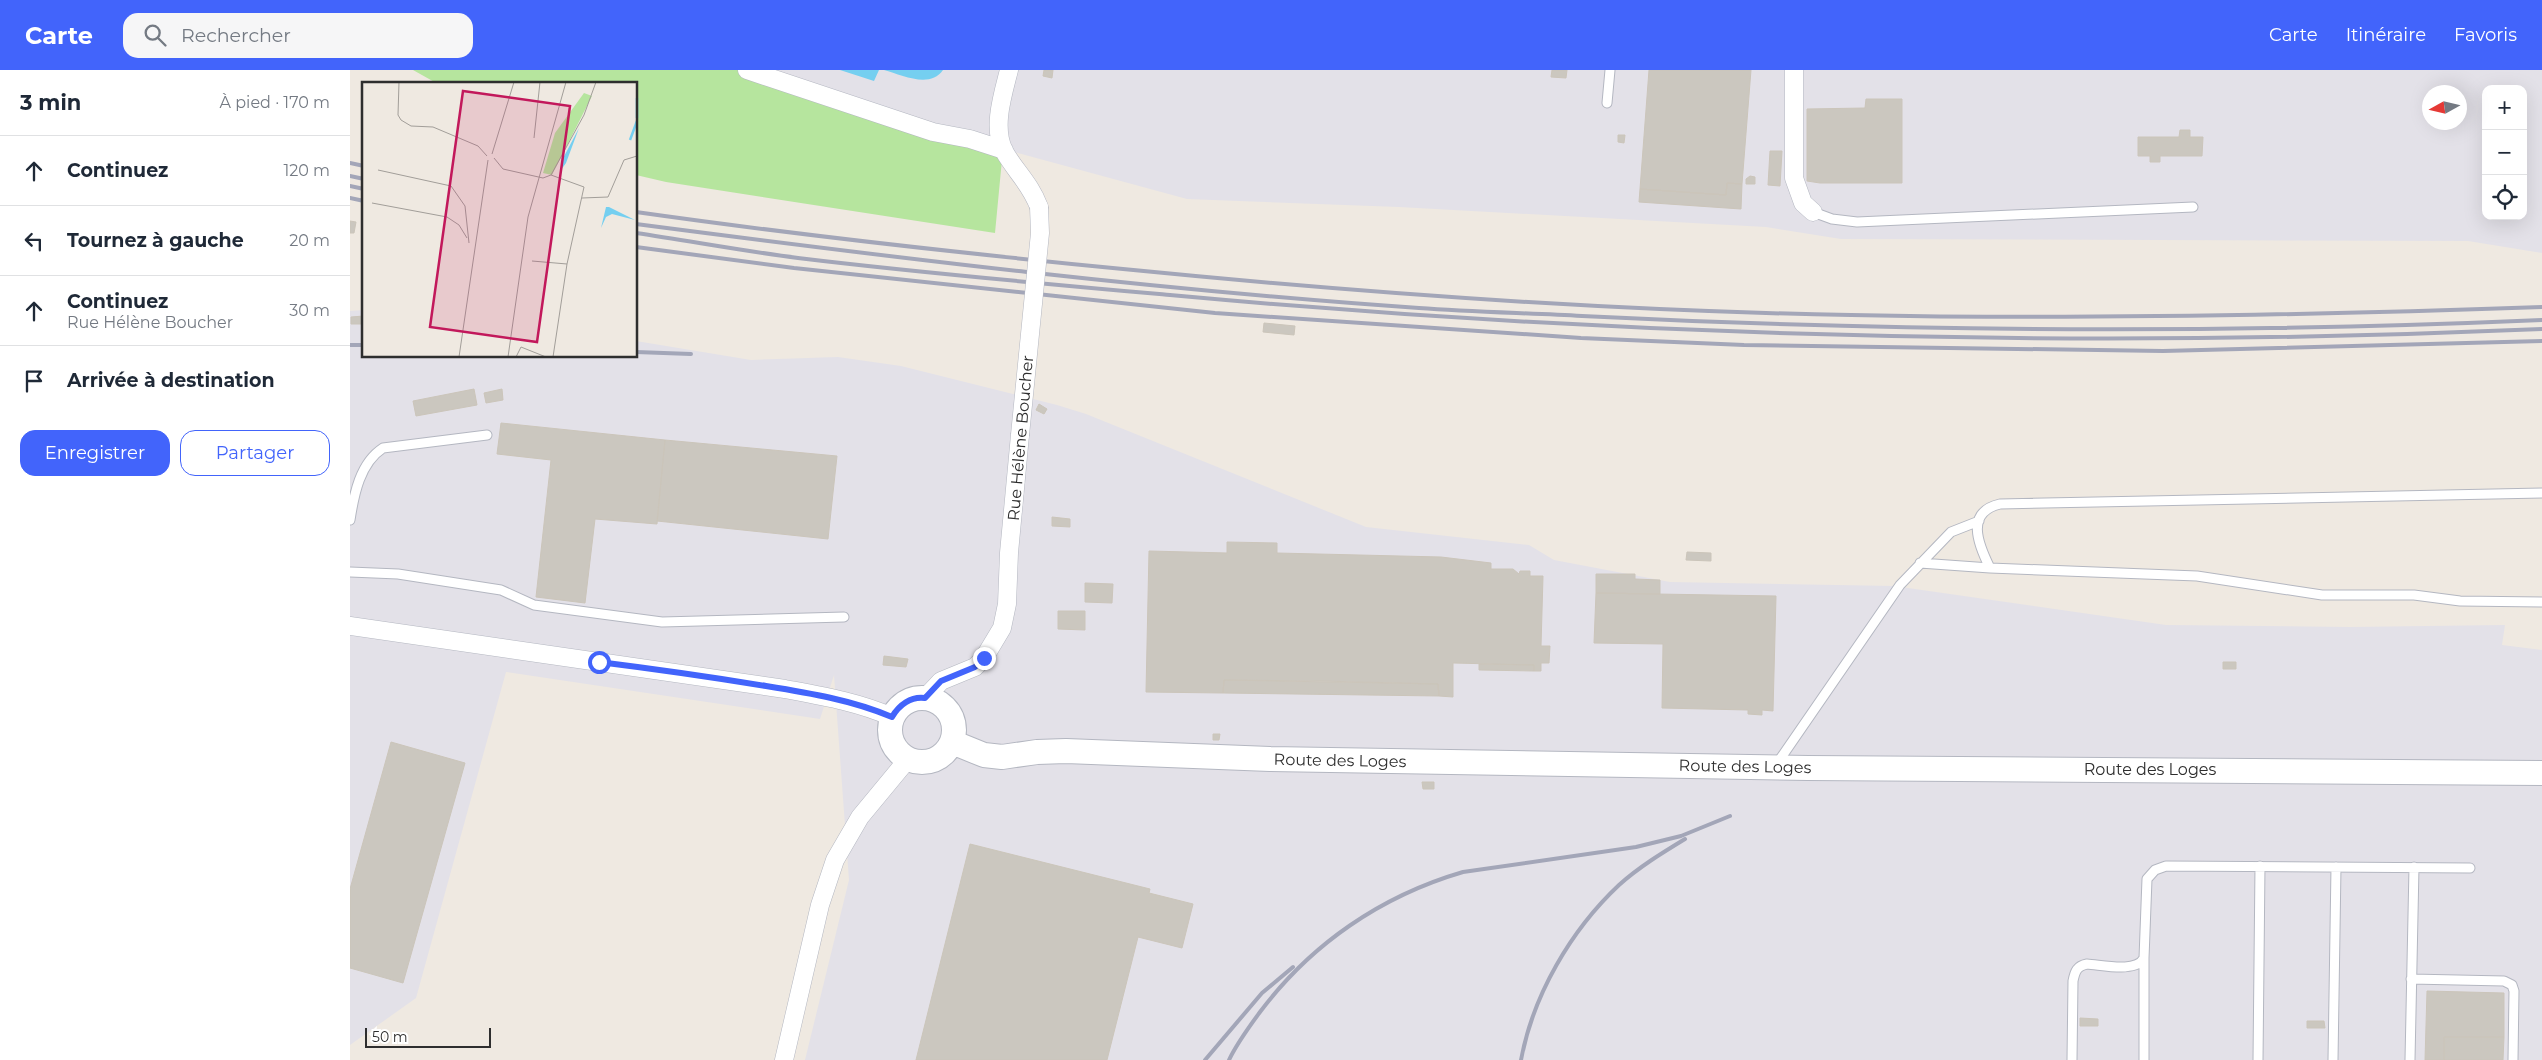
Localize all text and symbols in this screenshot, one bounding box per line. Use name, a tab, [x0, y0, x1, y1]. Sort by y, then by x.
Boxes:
search box	[123, 13, 473, 58]
text: Carte	[25, 21, 93, 50]
icon: search	[141, 21, 169, 49]
text: Rechercher	[181, 24, 291, 47]
text: Carte	[2269, 24, 2318, 46]
text: Itinéraire	[2346, 24, 2426, 46]
text: Favoris	[2454, 24, 2517, 46]
inset map	[362, 82, 638, 358]
north arrow	[2422, 85, 2467, 130]
map controls	[2482, 85, 2527, 220]
button: +	[2482, 85, 2527, 130]
text: 3 min	[20, 90, 81, 115]
text: À pied · 170 m	[220, 93, 330, 112]
button: −	[2482, 130, 2527, 175]
icon: ahead	[20, 157, 48, 185]
text: Continuez	[67, 159, 168, 182]
text: 120 m	[283, 161, 330, 180]
button: locate	[2482, 175, 2527, 220]
icon: left	[20, 227, 48, 255]
text: Tournez à gauche	[67, 229, 244, 252]
text: 20 m	[289, 231, 330, 250]
text: Continuez	[67, 290, 168, 313]
icon: ahead	[20, 297, 48, 325]
text: 30 m	[289, 301, 330, 320]
text: Rue Hélène Boucher	[67, 313, 233, 332]
street label: Rue Hélène Boucher	[1004, 354, 1037, 522]
icon: arrive	[20, 367, 48, 395]
text: Arrivée à destination	[67, 369, 275, 392]
button: Enregistrer	[20, 430, 170, 476]
button: Partager	[180, 430, 330, 476]
route end	[973, 647, 996, 670]
route start	[588, 651, 611, 674]
street label: Route des Loges	[1273, 750, 1407, 771]
street label: Route des Loges	[1678, 756, 1812, 777]
street label: Route des Loges	[2084, 760, 2217, 779]
scale bar	[365, 1025, 491, 1048]
text: 50 m	[372, 1028, 408, 1046]

